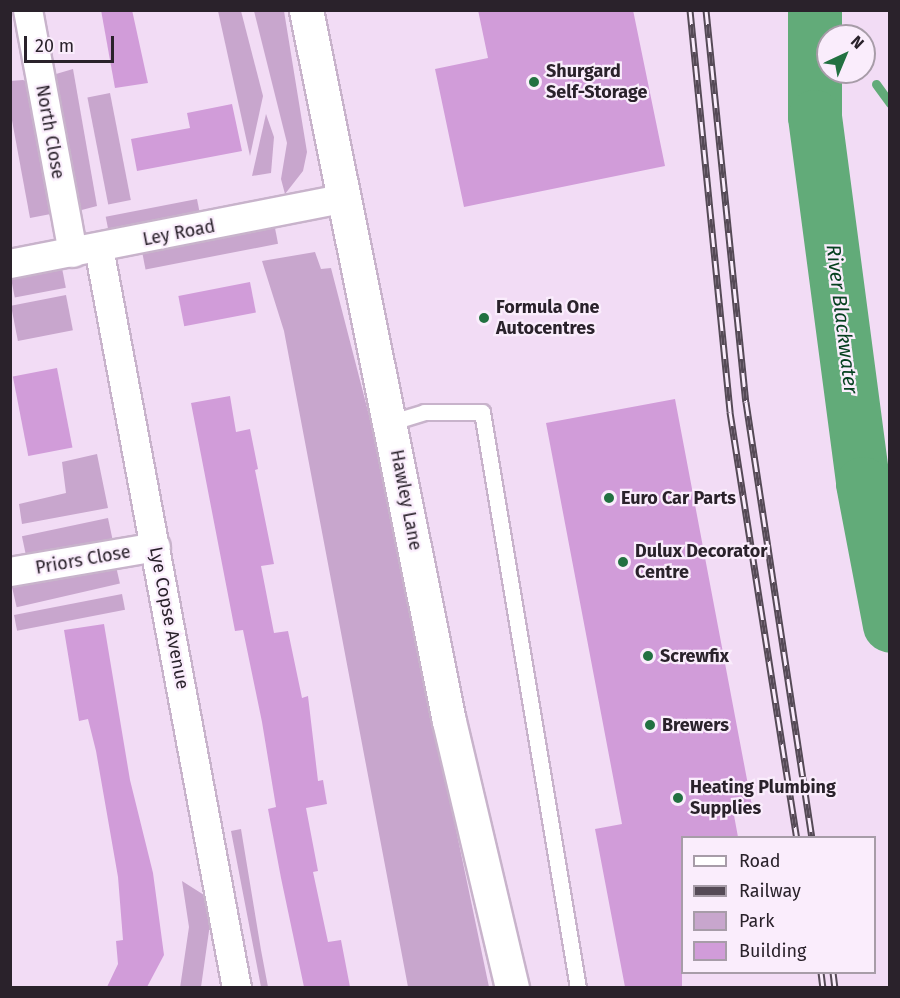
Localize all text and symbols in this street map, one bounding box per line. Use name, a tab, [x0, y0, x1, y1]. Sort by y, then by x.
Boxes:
scale bar	[27, 24, 117, 62]
north arrow	[816, 24, 876, 84]
text: N	[847, 32, 868, 53]
text: 20 m	[35, 35, 74, 57]
place label: Shurgard Self-Storage	[546, 61, 647, 104]
marker: Shurgard Self-Storage	[527, 75, 541, 89]
street label: North Close	[31, 83, 69, 181]
street label: Ley Road	[141, 215, 217, 251]
water label: River Blackwater	[821, 243, 863, 395]
place label: Formula One Autocentres	[496, 297, 600, 340]
marker: Formula One Autocentres	[477, 311, 491, 325]
street label: Hawley Lane	[386, 448, 426, 552]
place label: Euro Car Parts	[621, 487, 736, 509]
marker: Euro Car Parts	[602, 491, 616, 505]
street label: Priors Close	[34, 541, 132, 579]
place label: Dulux Decorator Centre	[635, 541, 767, 584]
street label: Lye Copse Avenue	[145, 545, 193, 691]
marker: Dulux Decorator Centre	[616, 555, 630, 569]
place label: Screwfix	[660, 645, 729, 667]
marker: Screwfix	[641, 649, 655, 663]
place label: Brewers	[662, 714, 729, 736]
marker: Brewers	[643, 718, 657, 732]
place label: Heating Plumbing Supplies	[690, 777, 836, 820]
marker: Heating Plumbing Supplies	[671, 791, 685, 805]
legend	[681, 836, 876, 974]
text: Road	[739, 850, 781, 872]
text: Railway	[739, 880, 801, 902]
text: Park	[739, 910, 774, 932]
text: Building	[739, 940, 806, 962]

